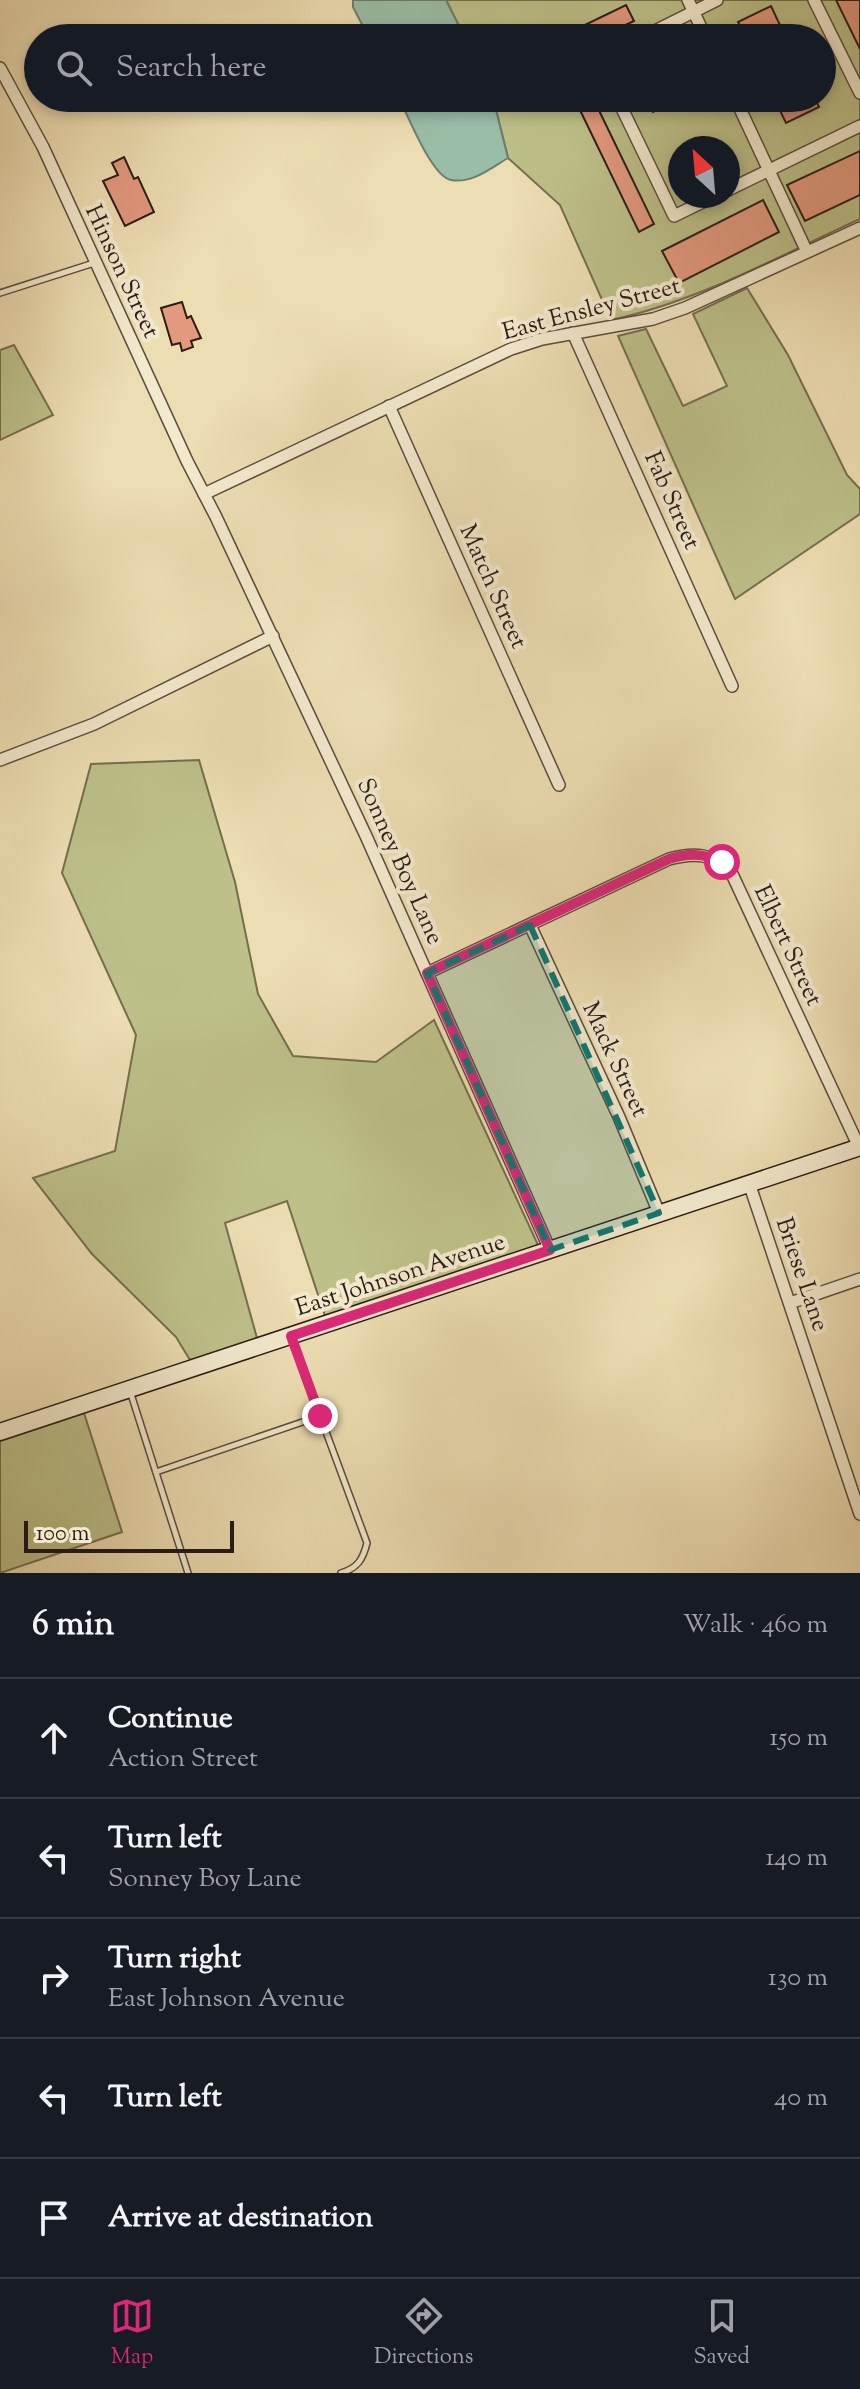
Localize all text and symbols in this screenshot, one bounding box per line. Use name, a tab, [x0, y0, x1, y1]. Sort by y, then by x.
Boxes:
search box	[24, 24, 836, 112]
icon: search	[52, 46, 96, 90]
text: Search here	[116, 47, 266, 90]
north arrow	[668, 136, 740, 208]
street label: Hinson Street	[75, 199, 167, 344]
street label: East Ensley Street	[499, 270, 684, 350]
street label: Fab Street	[634, 446, 708, 555]
street label: Match Street	[450, 519, 535, 654]
street label: Sonney Boy Lane	[347, 773, 451, 950]
route start	[704, 844, 740, 880]
street label: Elbert Street	[744, 880, 830, 1012]
street label: Mack Street	[573, 997, 656, 1123]
street label: Briese Lane	[766, 1213, 836, 1336]
street label: East Johnson Avenue	[291, 1226, 510, 1326]
route end	[302, 1398, 338, 1434]
scale bar	[24, 1517, 234, 1553]
text: 100 m	[36, 1519, 89, 1551]
text: 6 min	[32, 1601, 114, 1650]
text: Walk · 460 m	[683, 1607, 828, 1644]
text: Continue	[108, 1698, 233, 1741]
icon: ahead	[32, 1716, 76, 1760]
text: 150 m	[769, 1720, 828, 1757]
text: Action Street	[108, 1741, 258, 1778]
text: Turn left	[108, 1818, 222, 1861]
icon: left	[32, 1836, 76, 1880]
text: 140 m	[765, 1840, 828, 1877]
text: Sonney Boy Lane	[108, 1861, 302, 1898]
text: Turn right	[108, 1938, 241, 1981]
icon: right	[32, 1956, 76, 2000]
text: 130 m	[768, 1960, 828, 1997]
text: East Johnson Avenue	[108, 1981, 345, 2018]
icon: left	[32, 2076, 76, 2120]
text: Turn left	[108, 2077, 222, 2120]
text: 40 m	[774, 2080, 828, 2117]
icon: arrive	[32, 2196, 76, 2240]
text: Arrive at destination	[108, 2197, 373, 2240]
tab: Map	[110, 2294, 154, 2374]
tab: Directions	[374, 2294, 473, 2374]
tab: Saved	[693, 2294, 750, 2374]

